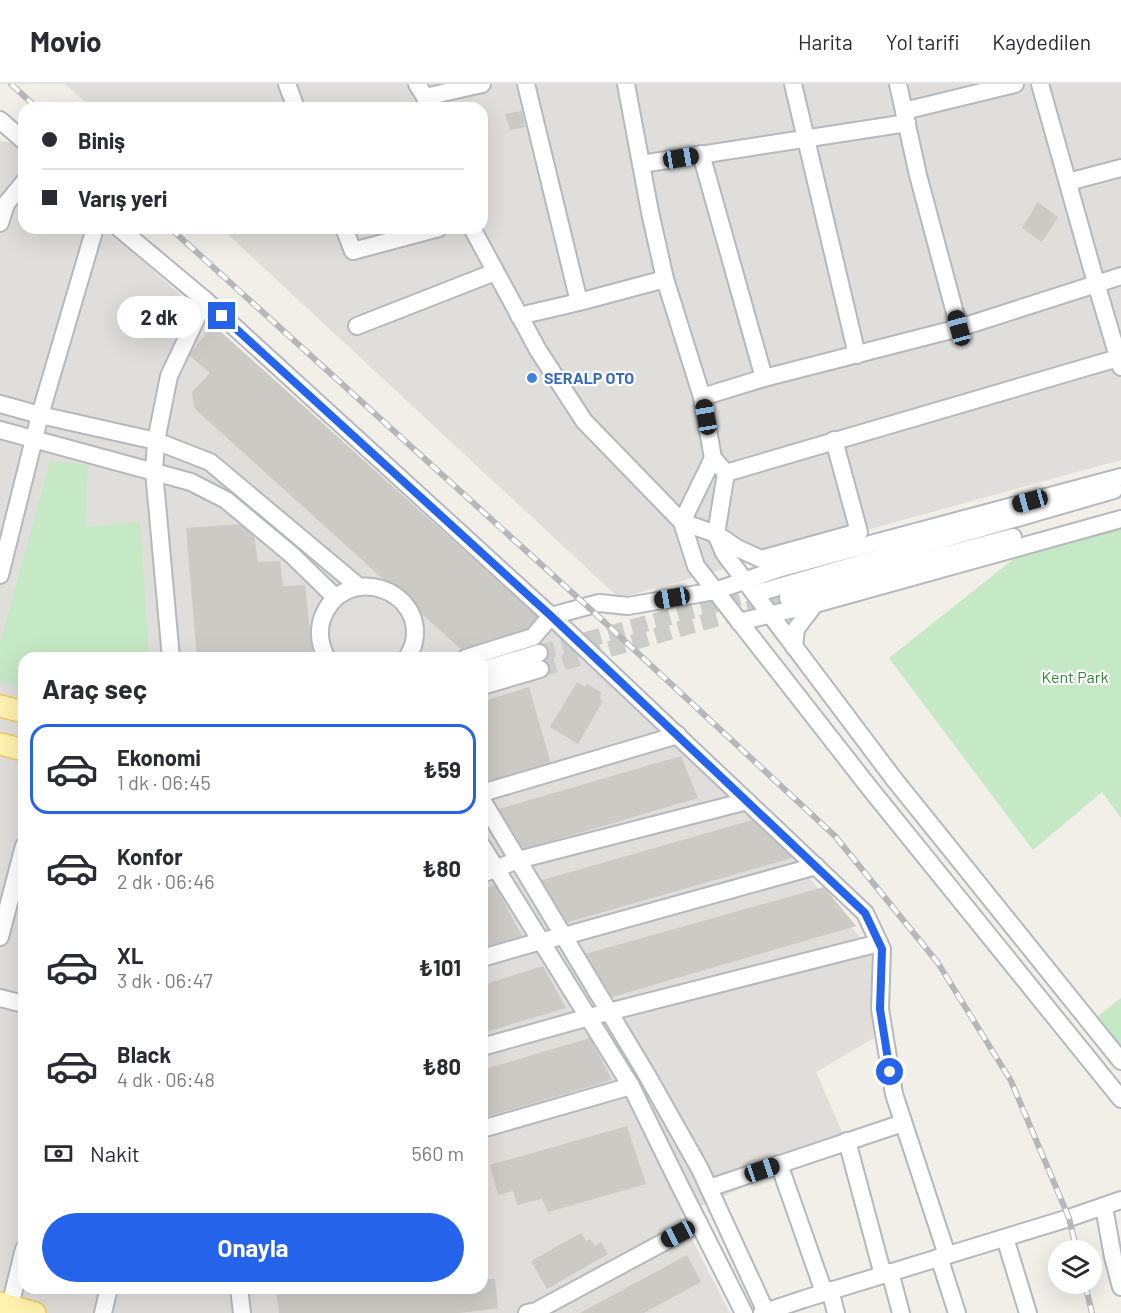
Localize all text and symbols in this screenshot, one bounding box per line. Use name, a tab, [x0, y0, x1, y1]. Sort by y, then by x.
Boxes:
text: Movio	[30, 24, 102, 58]
text: Harita	[798, 29, 853, 54]
text: Yol tarifi	[886, 29, 959, 54]
text: Kaydedilen	[992, 29, 1091, 54]
text: Biniş	[78, 127, 125, 153]
car	[662, 146, 700, 170]
text: Varış yeri	[78, 185, 167, 211]
callout: 2 dk	[117, 295, 201, 337]
route end	[208, 302, 235, 329]
text: 2 dk	[140, 305, 178, 329]
car	[946, 308, 972, 348]
place label: SERALP OTO	[544, 368, 634, 387]
marker: SERALP OTO	[525, 371, 539, 385]
car	[694, 398, 718, 436]
car	[1010, 488, 1050, 514]
car	[653, 586, 691, 610]
park label: Kent Park	[1041, 667, 1109, 686]
text: Araç seç	[42, 672, 147, 704]
icon: car	[45, 742, 99, 796]
text: Ekonomi	[117, 744, 201, 770]
text: ₺59	[423, 756, 461, 782]
text: 1 dk · 06:45	[117, 770, 211, 794]
icon: car	[45, 841, 99, 895]
text: Konfor	[117, 843, 183, 869]
text: ₺80	[422, 855, 461, 881]
text: 2 dk · 06:46	[117, 869, 215, 893]
icon: car	[45, 940, 99, 994]
text: XL	[117, 942, 143, 968]
text: ₺101	[419, 954, 461, 980]
text: 3 dk · 06:47	[117, 968, 213, 992]
icon: car	[45, 1039, 99, 1093]
text: Black	[117, 1041, 171, 1067]
text: ₺80	[422, 1053, 461, 1079]
route start	[876, 1058, 903, 1085]
text: 4 dk · 06:48	[117, 1067, 215, 1091]
icon: cash	[42, 1137, 75, 1170]
text: Nakit	[90, 1140, 140, 1166]
text: 560 m	[412, 1141, 464, 1165]
car	[742, 1156, 782, 1184]
button: Onayla	[42, 1213, 464, 1282]
car	[658, 1218, 698, 1250]
map controls	[1048, 1240, 1102, 1294]
button: layers	[1048, 1240, 1102, 1294]

